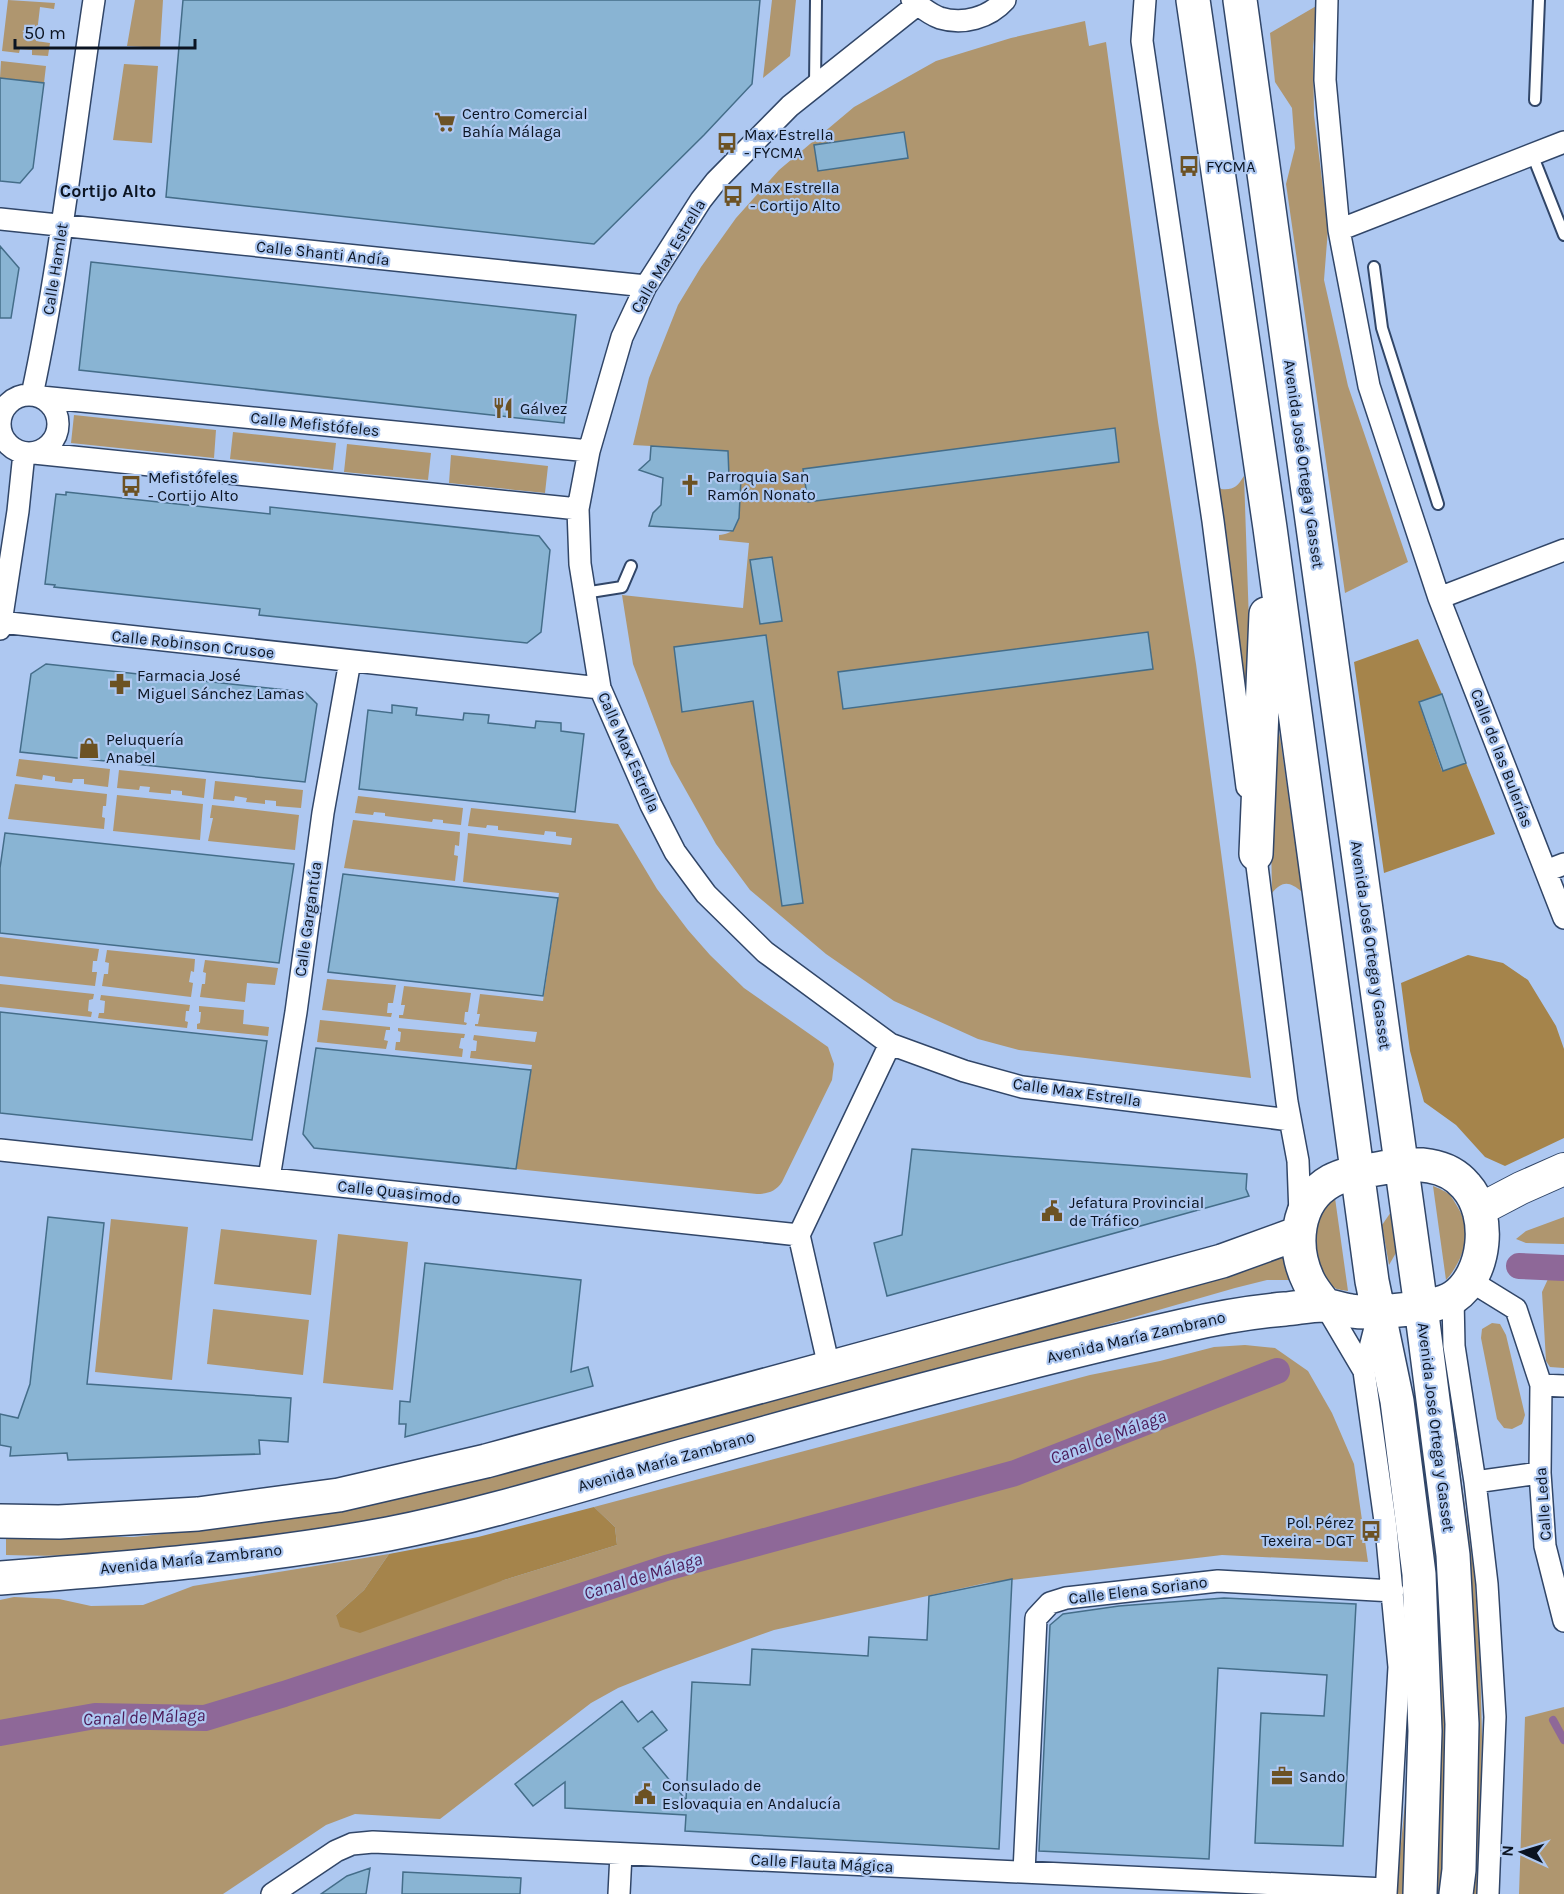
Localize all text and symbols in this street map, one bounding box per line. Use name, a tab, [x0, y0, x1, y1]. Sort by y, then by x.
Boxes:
scale bar	[15, 12, 195, 50]
text: 50 m	[24, 22, 66, 44]
place label: Centro Comercial Bahía Málaga	[462, 104, 588, 141]
supermarket icon: Centro Comercial Bahía Málaga	[433, 110, 457, 134]
place label: Max Estrella - FYCMA	[744, 125, 834, 162]
bus stop icon: Max Estrella - FYCMA	[715, 131, 739, 155]
bus stop icon: FYCMA	[1177, 154, 1201, 178]
place label: FYCMA	[1206, 157, 1255, 176]
place label: Max Estrella - Cortijo Alto	[750, 178, 840, 215]
district label: Cortijo Alto	[60, 180, 156, 202]
bus stop icon: Max Estrella - Cortijo Alto	[721, 184, 745, 208]
street label: Calle Max Estrella	[627, 196, 709, 316]
street label: Calle Hamlet	[38, 222, 72, 316]
street label: Calle Shanti Andía	[255, 237, 391, 269]
street label: Avenida José Ortega y Gasset	[1280, 358, 1328, 570]
restaurant icon: Gálvez	[491, 396, 515, 420]
place label: Gálvez	[520, 399, 567, 418]
street label: Calle Mefistófeles	[250, 408, 380, 440]
place label: Parroquia San Ramón Nonato	[707, 467, 816, 504]
place label: Mefistófeles - Cortijo Alto	[148, 468, 238, 505]
church icon: Parroquia San Ramón Nonato	[678, 473, 702, 497]
bus stop icon: Mefistófeles - Cortijo Alto	[119, 474, 143, 498]
street label: Calle Robinson Crusoe	[111, 626, 275, 662]
place label: Farmacia José Miguel Sánchez Lamas	[137, 666, 305, 703]
pharmacy icon: Farmacia José Miguel Sánchez Lamas	[108, 672, 132, 696]
street label: Calle de las Bulerías	[1467, 686, 1537, 830]
street label: Calle Max Estrella	[594, 689, 664, 815]
place label: Peluquería Anabel	[106, 730, 184, 767]
shop icon: Peluquería Anabel	[77, 736, 101, 760]
street label: Avenida José Ortega y Gasset	[1347, 839, 1395, 1051]
street label: Calle Gargantúa	[291, 860, 325, 978]
street label: Calle Max Estrella	[1012, 1074, 1142, 1110]
street label: Calle Quasimodo	[337, 1176, 461, 1208]
place label: Jefatura Provincial de Tráfico	[1069, 1193, 1204, 1230]
public building icon: Jefatura Provincial de Tráfico	[1040, 1199, 1064, 1223]
street label: Avenida María Zambrano	[1045, 1307, 1227, 1367]
street label: Avenida José Ortega y Gasset	[1414, 1321, 1458, 1533]
water label: Canal de Málaga	[1047, 1405, 1169, 1469]
street label: Avenida María Zambrano	[576, 1427, 756, 1495]
street label: Calle Leda	[1531, 1467, 1555, 1541]
place label: Pol. Pérez Texeira - DGT	[1261, 1513, 1354, 1550]
bus stop icon: Pol. Pérez Texeira - DGT	[1359, 1519, 1383, 1543]
street label: Avenida María Zambrano	[99, 1540, 283, 1578]
water label: Canal de Málaga	[581, 1548, 705, 1604]
street label: Calle Elena Soriano	[1068, 1572, 1208, 1608]
water label: Canal de Málaga	[82, 1704, 206, 1730]
office icon: Sando	[1270, 1764, 1294, 1788]
place label: Sando	[1299, 1767, 1345, 1786]
place label: Consulado de Eslovaquia en Andalucía	[662, 1776, 841, 1813]
public building icon: Consulado de Eslovaquia en Andalucía	[633, 1782, 657, 1806]
north arrow	[1492, 1822, 1552, 1882]
text: N	[1498, 1845, 1517, 1857]
street label: Calle Flauta Mágica	[750, 1850, 894, 1876]

